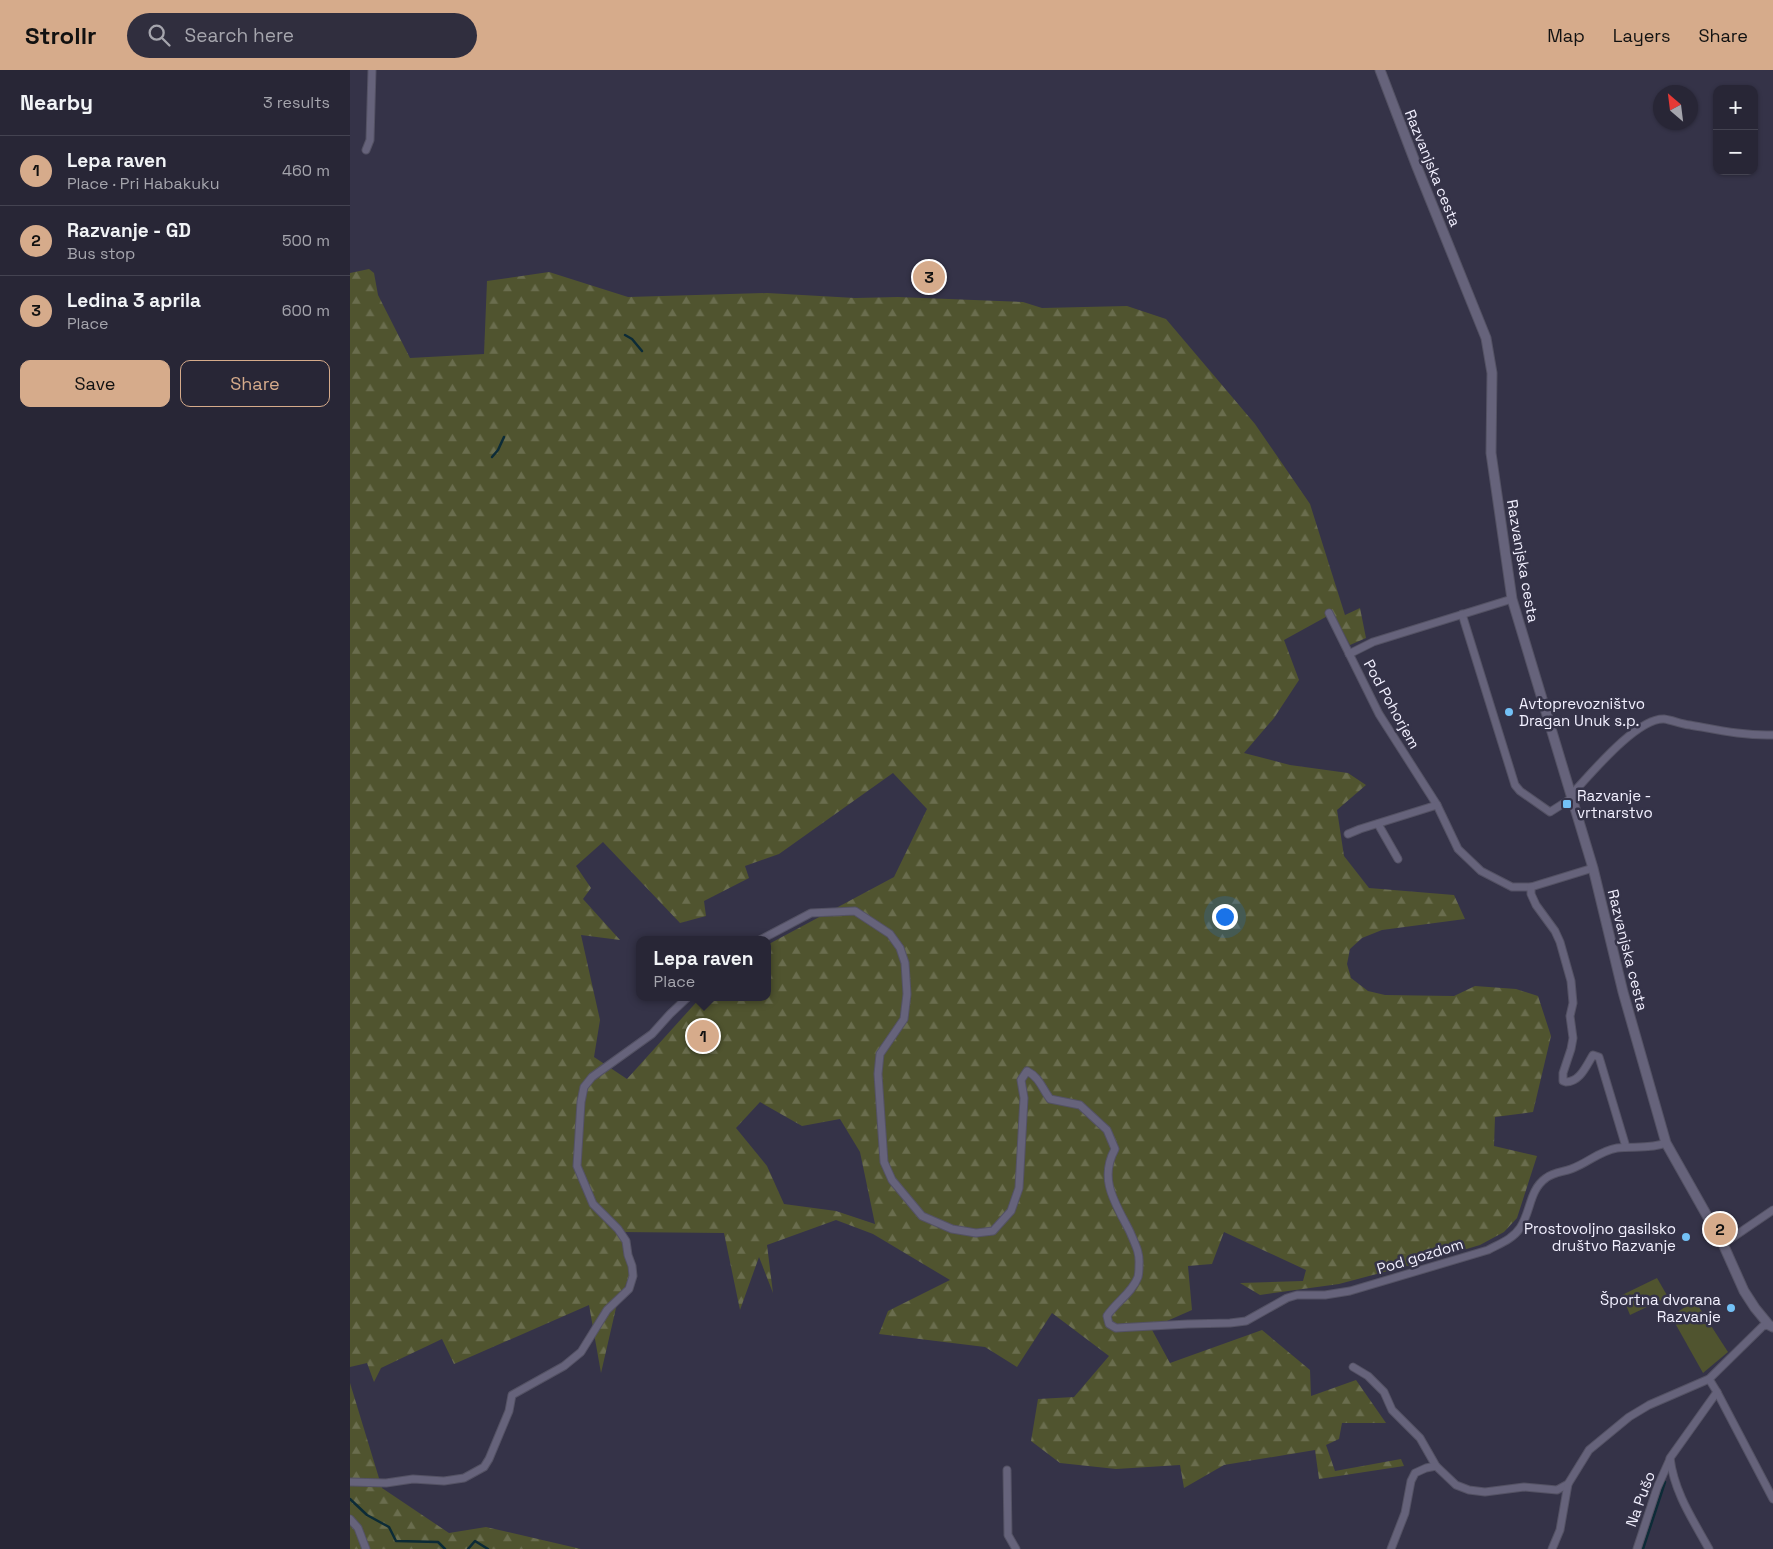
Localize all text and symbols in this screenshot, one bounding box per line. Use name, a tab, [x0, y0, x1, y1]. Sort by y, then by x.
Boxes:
search box	[127, 13, 477, 58]
text: Strollr	[25, 20, 97, 51]
icon: search	[145, 21, 173, 49]
text: Search here	[185, 23, 294, 48]
text: Map	[1547, 24, 1585, 47]
text: Layers	[1613, 24, 1670, 47]
text: Share	[1698, 24, 1748, 47]
north arrow	[1653, 85, 1698, 130]
map controls	[1713, 85, 1758, 175]
button: +	[1713, 85, 1758, 130]
text: Nearby	[20, 89, 93, 116]
text: 3 results	[263, 92, 330, 113]
street label: Razvanjska cesta	[1401, 107, 1465, 230]
button: −	[1713, 130, 1758, 175]
text: Lepa raven	[67, 148, 167, 173]
text: 1	[32, 160, 40, 181]
text: 460 m	[282, 160, 330, 181]
text: Place · Pri Habakuku	[67, 173, 219, 194]
text: Razvanje - GD	[67, 218, 191, 243]
text: 2	[31, 230, 41, 251]
text: 500 m	[282, 230, 330, 251]
text: Bus stop	[67, 243, 135, 264]
pin: 3	[913, 258, 945, 296]
text: Ledina 3 aprila	[67, 288, 201, 313]
text: 3	[31, 300, 41, 321]
text: 600 m	[282, 300, 330, 321]
text: Place	[67, 313, 109, 334]
button: Save	[20, 360, 170, 407]
button: Share	[180, 360, 330, 407]
street label: Razvanjska cesta	[1503, 498, 1543, 624]
street label: Pod Pohorjem	[1360, 656, 1424, 752]
place label: Avtoprevozništvo Dragan Unuk s.p.	[1519, 694, 1645, 730]
marker: Avtoprevozništvo Dragan Unuk s.p.	[1503, 706, 1515, 718]
place label: Razvanje - vrtnarstvo	[1577, 786, 1653, 822]
marker: Razvanje - vrtnarstvo	[1561, 798, 1573, 810]
street label: Razvanjska cesta	[1604, 887, 1652, 1013]
your location	[1212, 904, 1238, 930]
popup	[636, 936, 771, 1001]
text: Lepa raven	[654, 946, 753, 971]
text: Place	[654, 971, 695, 992]
pin: 1	[687, 1017, 719, 1055]
pin: 2	[1704, 1210, 1736, 1248]
place label: Prostovoljno gasilsko društvo Razvanje	[1524, 1219, 1676, 1255]
marker: Prostovoljno gasilsko društvo Razvanje	[1680, 1231, 1692, 1243]
street label: Pod gozdom	[1374, 1234, 1466, 1278]
place label: Športna dvorana Razvanje	[1600, 1290, 1721, 1326]
marker: Športna dvorana Razvanje	[1725, 1302, 1737, 1314]
street label: Na Pušo	[1621, 1469, 1659, 1529]

